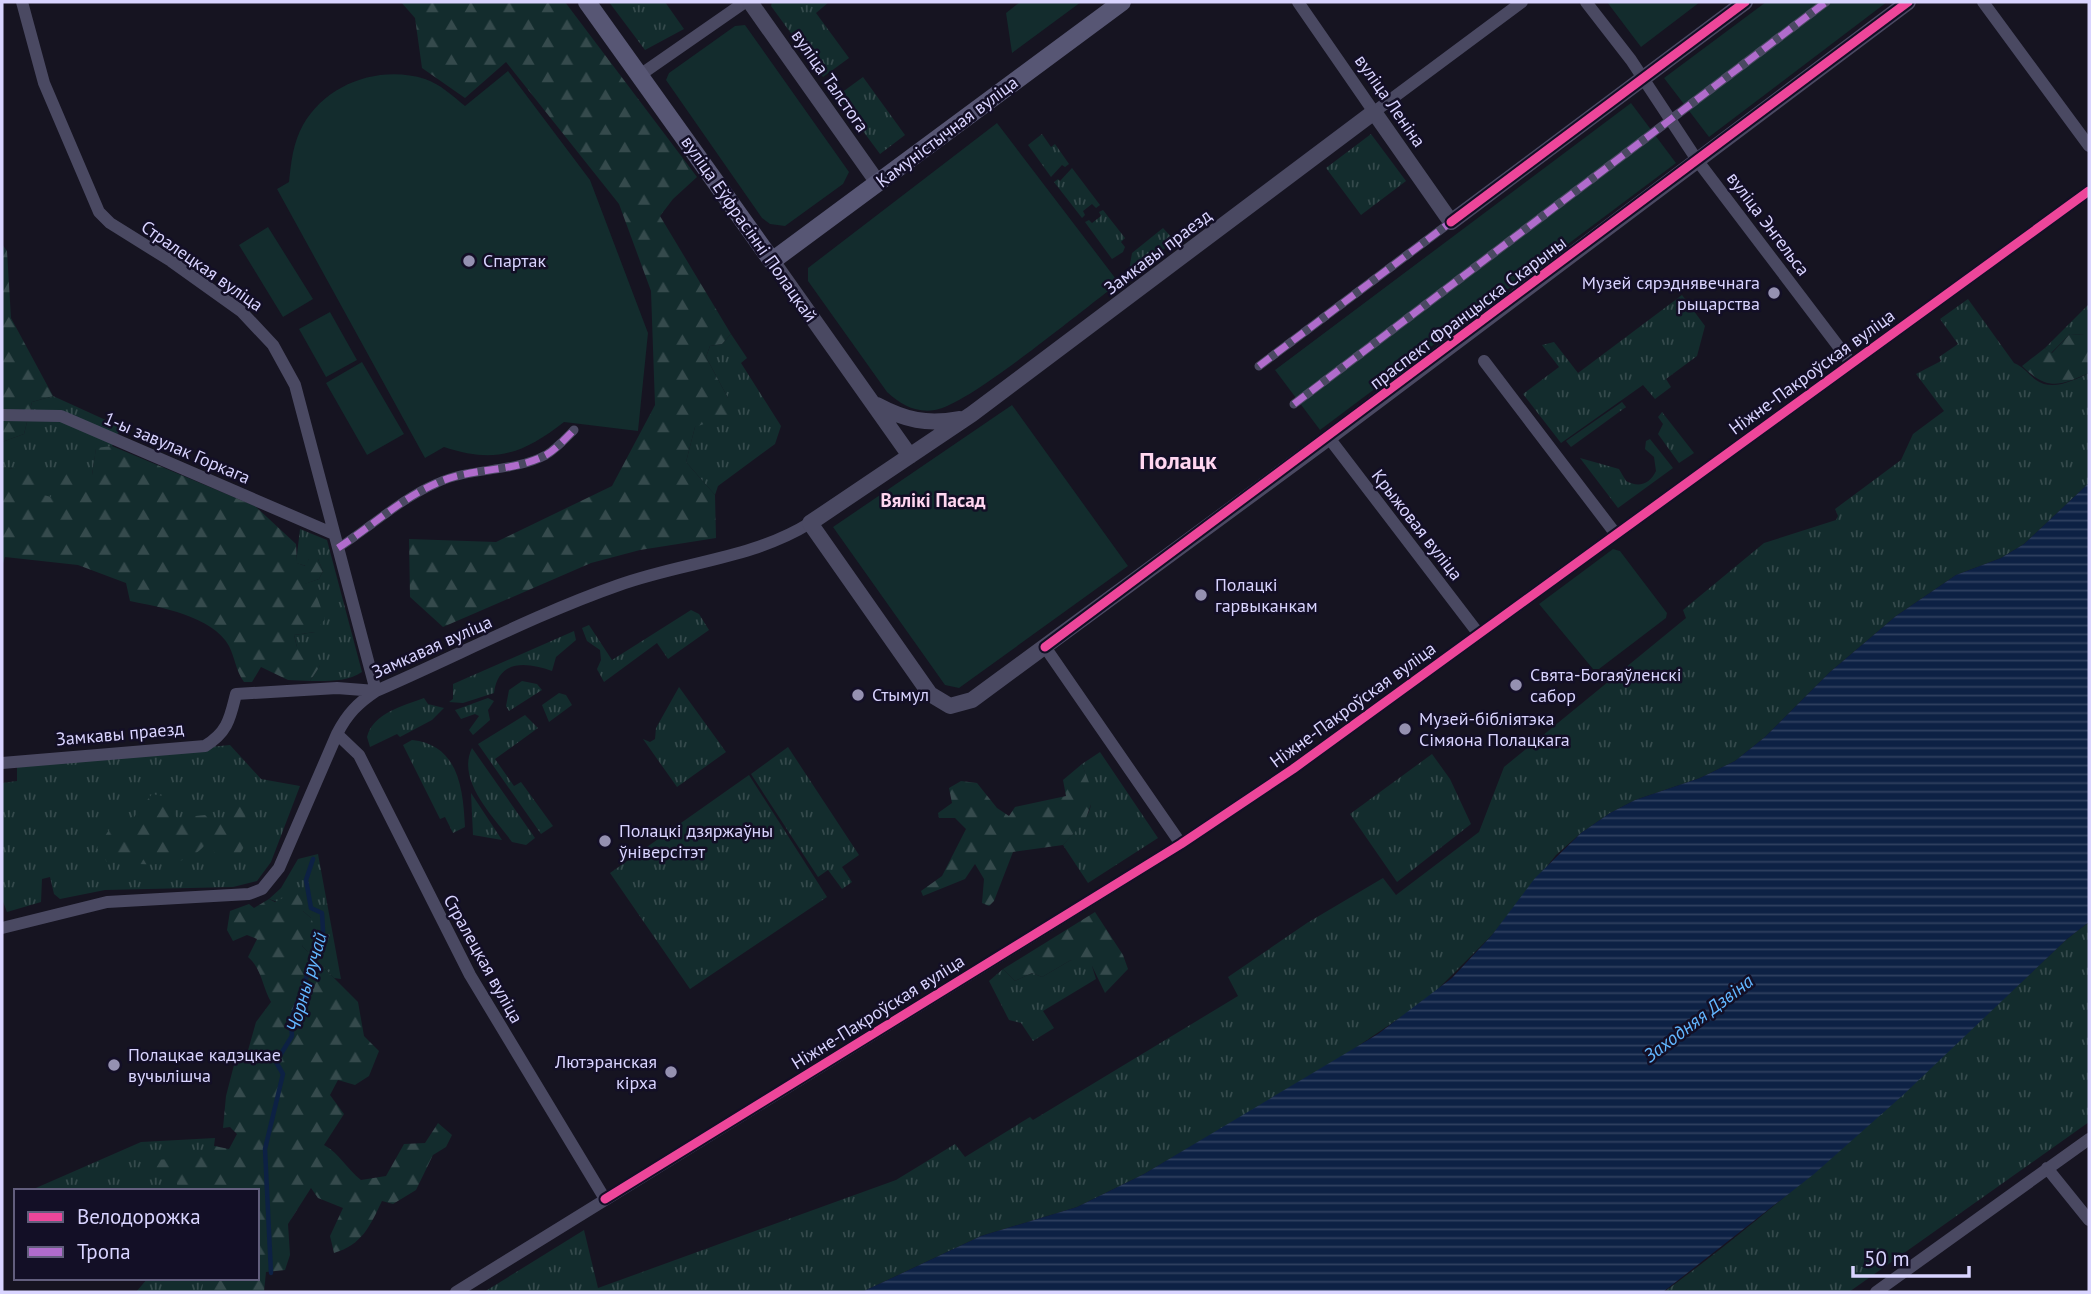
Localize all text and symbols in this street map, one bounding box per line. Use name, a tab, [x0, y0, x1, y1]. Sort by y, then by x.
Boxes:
street label: вуліца Талстога	[787, 25, 874, 136]
street label: вуліца Леніна	[1350, 50, 1431, 152]
street label: Камуністычная вуліца	[871, 71, 1022, 193]
street label: вуліца Еўфрасінні Полацкай	[676, 131, 823, 326]
street label: вуліца Энгельса	[1722, 167, 1815, 280]
street label: Замкавы праезд	[1099, 204, 1216, 299]
street label: Стралецкая вуліца	[137, 215, 268, 316]
street label: праспект Францыска Скарыны	[1365, 231, 1571, 394]
place label: Спартак	[483, 249, 546, 272]
marker: Спартак	[461, 253, 477, 269]
place label: Музей сярэднявечнага рыцарства	[1582, 271, 1760, 315]
marker: Музей сярэднявечнага рыцарства	[1766, 285, 1782, 301]
street label: Ніжне-Пакроўская вуліца	[1724, 304, 1899, 440]
street label: 1-ы завулак Горкага	[101, 406, 254, 489]
district label: Полацк	[1139, 445, 1217, 476]
street label: Крыжовая вуліца	[1367, 464, 1468, 585]
district label: Вялікі Пасад	[881, 488, 986, 512]
place label: Полацкі гарвыканкам	[1215, 573, 1318, 617]
marker: Полацкі гарвыканкам	[1193, 587, 1209, 603]
street label: Замкавая вуліца	[368, 610, 495, 683]
street label: Ніжне-Пакроўская вуліца	[1265, 637, 1440, 773]
place label: Свята-Богаяўленскі сабор	[1530, 663, 1682, 707]
marker: Свята-Богаяўленскі сабор	[1508, 677, 1524, 693]
place label: Стымул	[872, 683, 929, 706]
marker: Стымул	[850, 687, 866, 703]
place label: Музей-бібліятэка Сімяона Полацкага	[1419, 707, 1570, 751]
street label: Замкавы праезд	[55, 716, 185, 751]
marker: Музей-бібліятэка Сімяона Полацкага	[1397, 721, 1413, 737]
place label: Полацкі дзяржаўны ўніверсітэт	[619, 819, 773, 863]
marker: Полацкі дзяржаўны ўніверсітэт	[597, 833, 613, 849]
street label: Стралецкая вуліца	[439, 890, 528, 1027]
water label: Чорны ручай	[280, 929, 332, 1035]
street label: Ніжне-Пакроўская вуліца	[787, 949, 969, 1074]
water label: Заходняя Дзвіна	[1638, 968, 1758, 1067]
place label: Полацкае кадэцкае вучылішча	[128, 1043, 281, 1087]
place label: Лютэранская кірха	[554, 1050, 657, 1094]
marker: Полацкае кадэцкае вучылішча	[106, 1057, 122, 1073]
marker: Лютэранская кірха	[663, 1064, 679, 1080]
legend	[14, 1189, 259, 1280]
text: Велодорожка	[77, 1203, 201, 1230]
scale bar	[1853, 1234, 1968, 1278]
text: Тропа	[77, 1238, 131, 1265]
text: 50 m	[1864, 1245, 1910, 1272]

